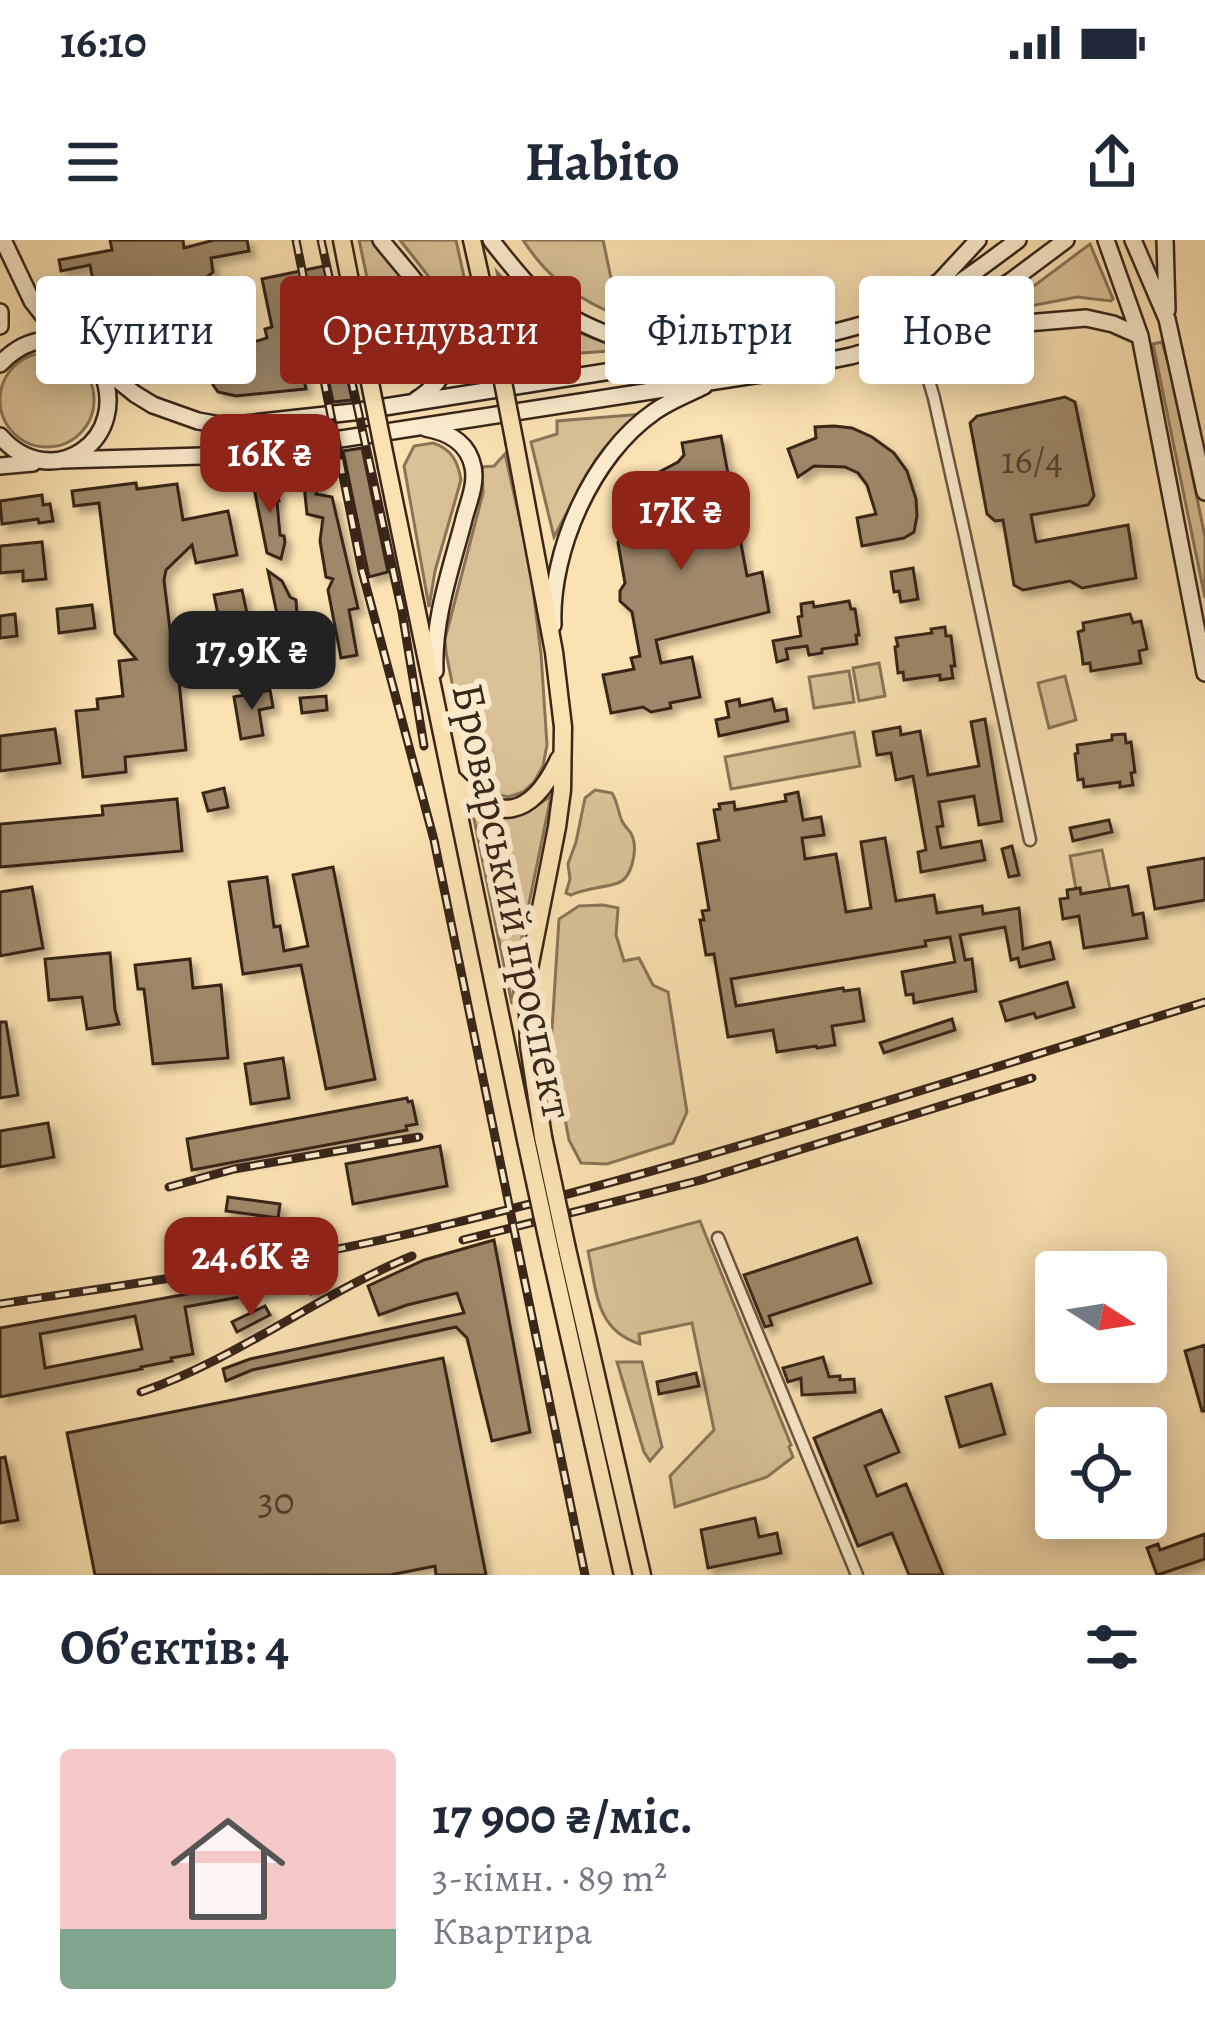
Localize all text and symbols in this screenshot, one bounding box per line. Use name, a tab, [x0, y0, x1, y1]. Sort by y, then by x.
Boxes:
text: 16:10	[60, 11, 147, 73]
text: Habito	[525, 125, 680, 199]
icon: menu	[60, 129, 126, 195]
icon: share	[1079, 129, 1145, 195]
chip: Купити	[36, 276, 256, 384]
chip: Орендувати	[280, 276, 581, 384]
chip: Фільтри	[605, 276, 835, 384]
chip: Нове	[859, 276, 1034, 384]
pin: 16K ₴	[186, 414, 354, 516]
text: 16K ₴	[227, 426, 313, 479]
house number: 16/4	[1001, 433, 1063, 486]
pin: 17K ₴	[597, 471, 765, 573]
text: 17K ₴	[639, 483, 723, 536]
pin: 17.9K ₴	[141, 611, 363, 713]
text: 17.9K ₴	[196, 623, 308, 676]
street label: Броварський проспект	[437, 677, 589, 1125]
pin: 24.6K ₴	[140, 1217, 362, 1319]
text: 24.6K ₴	[191, 1229, 311, 1282]
north arrow	[1035, 1251, 1167, 1383]
map controls	[1035, 1251, 1167, 1539]
button: locate	[1035, 1407, 1167, 1539]
house number: 30	[257, 1474, 295, 1527]
text: Об’єктів: 4	[60, 1612, 289, 1682]
icon: filters	[1079, 1614, 1145, 1680]
text: 17 900 ₴/міс.	[432, 1781, 693, 1851]
icon: home	[156, 1797, 300, 1941]
text: 3-кімн. · 89 m²	[432, 1851, 667, 1904]
text: Квартира	[432, 1904, 593, 1957]

